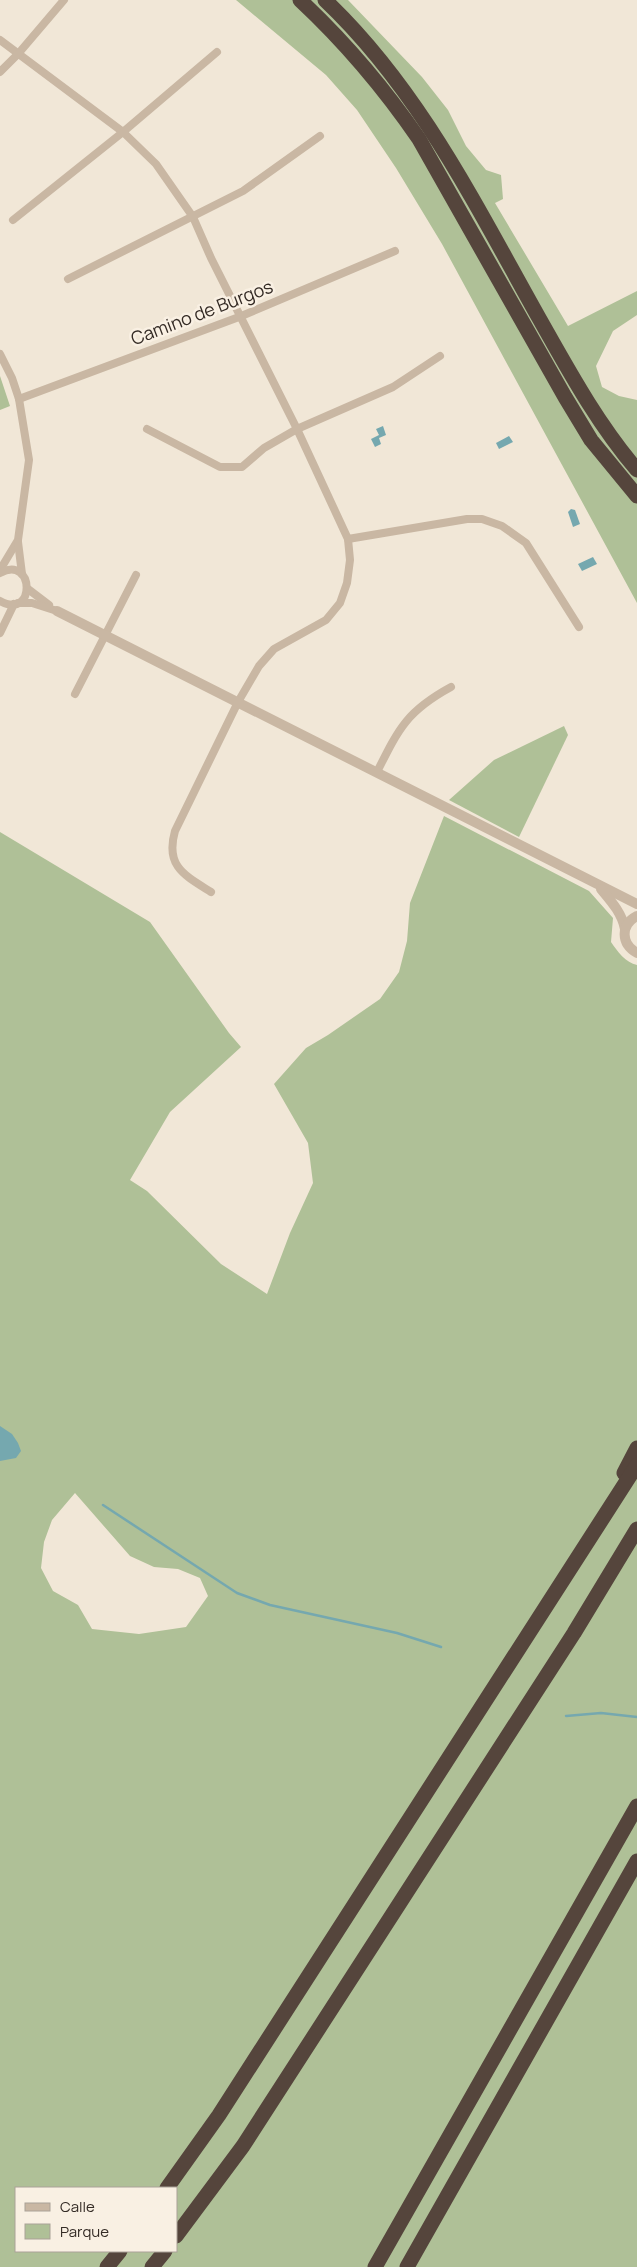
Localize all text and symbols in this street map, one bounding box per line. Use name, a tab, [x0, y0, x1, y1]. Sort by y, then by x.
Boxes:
street label: Camino de Burgos	[127, 274, 276, 350]
legend	[15, 2187, 178, 2252]
text: Calle	[60, 2196, 95, 2217]
text: Parque	[60, 2221, 109, 2242]

